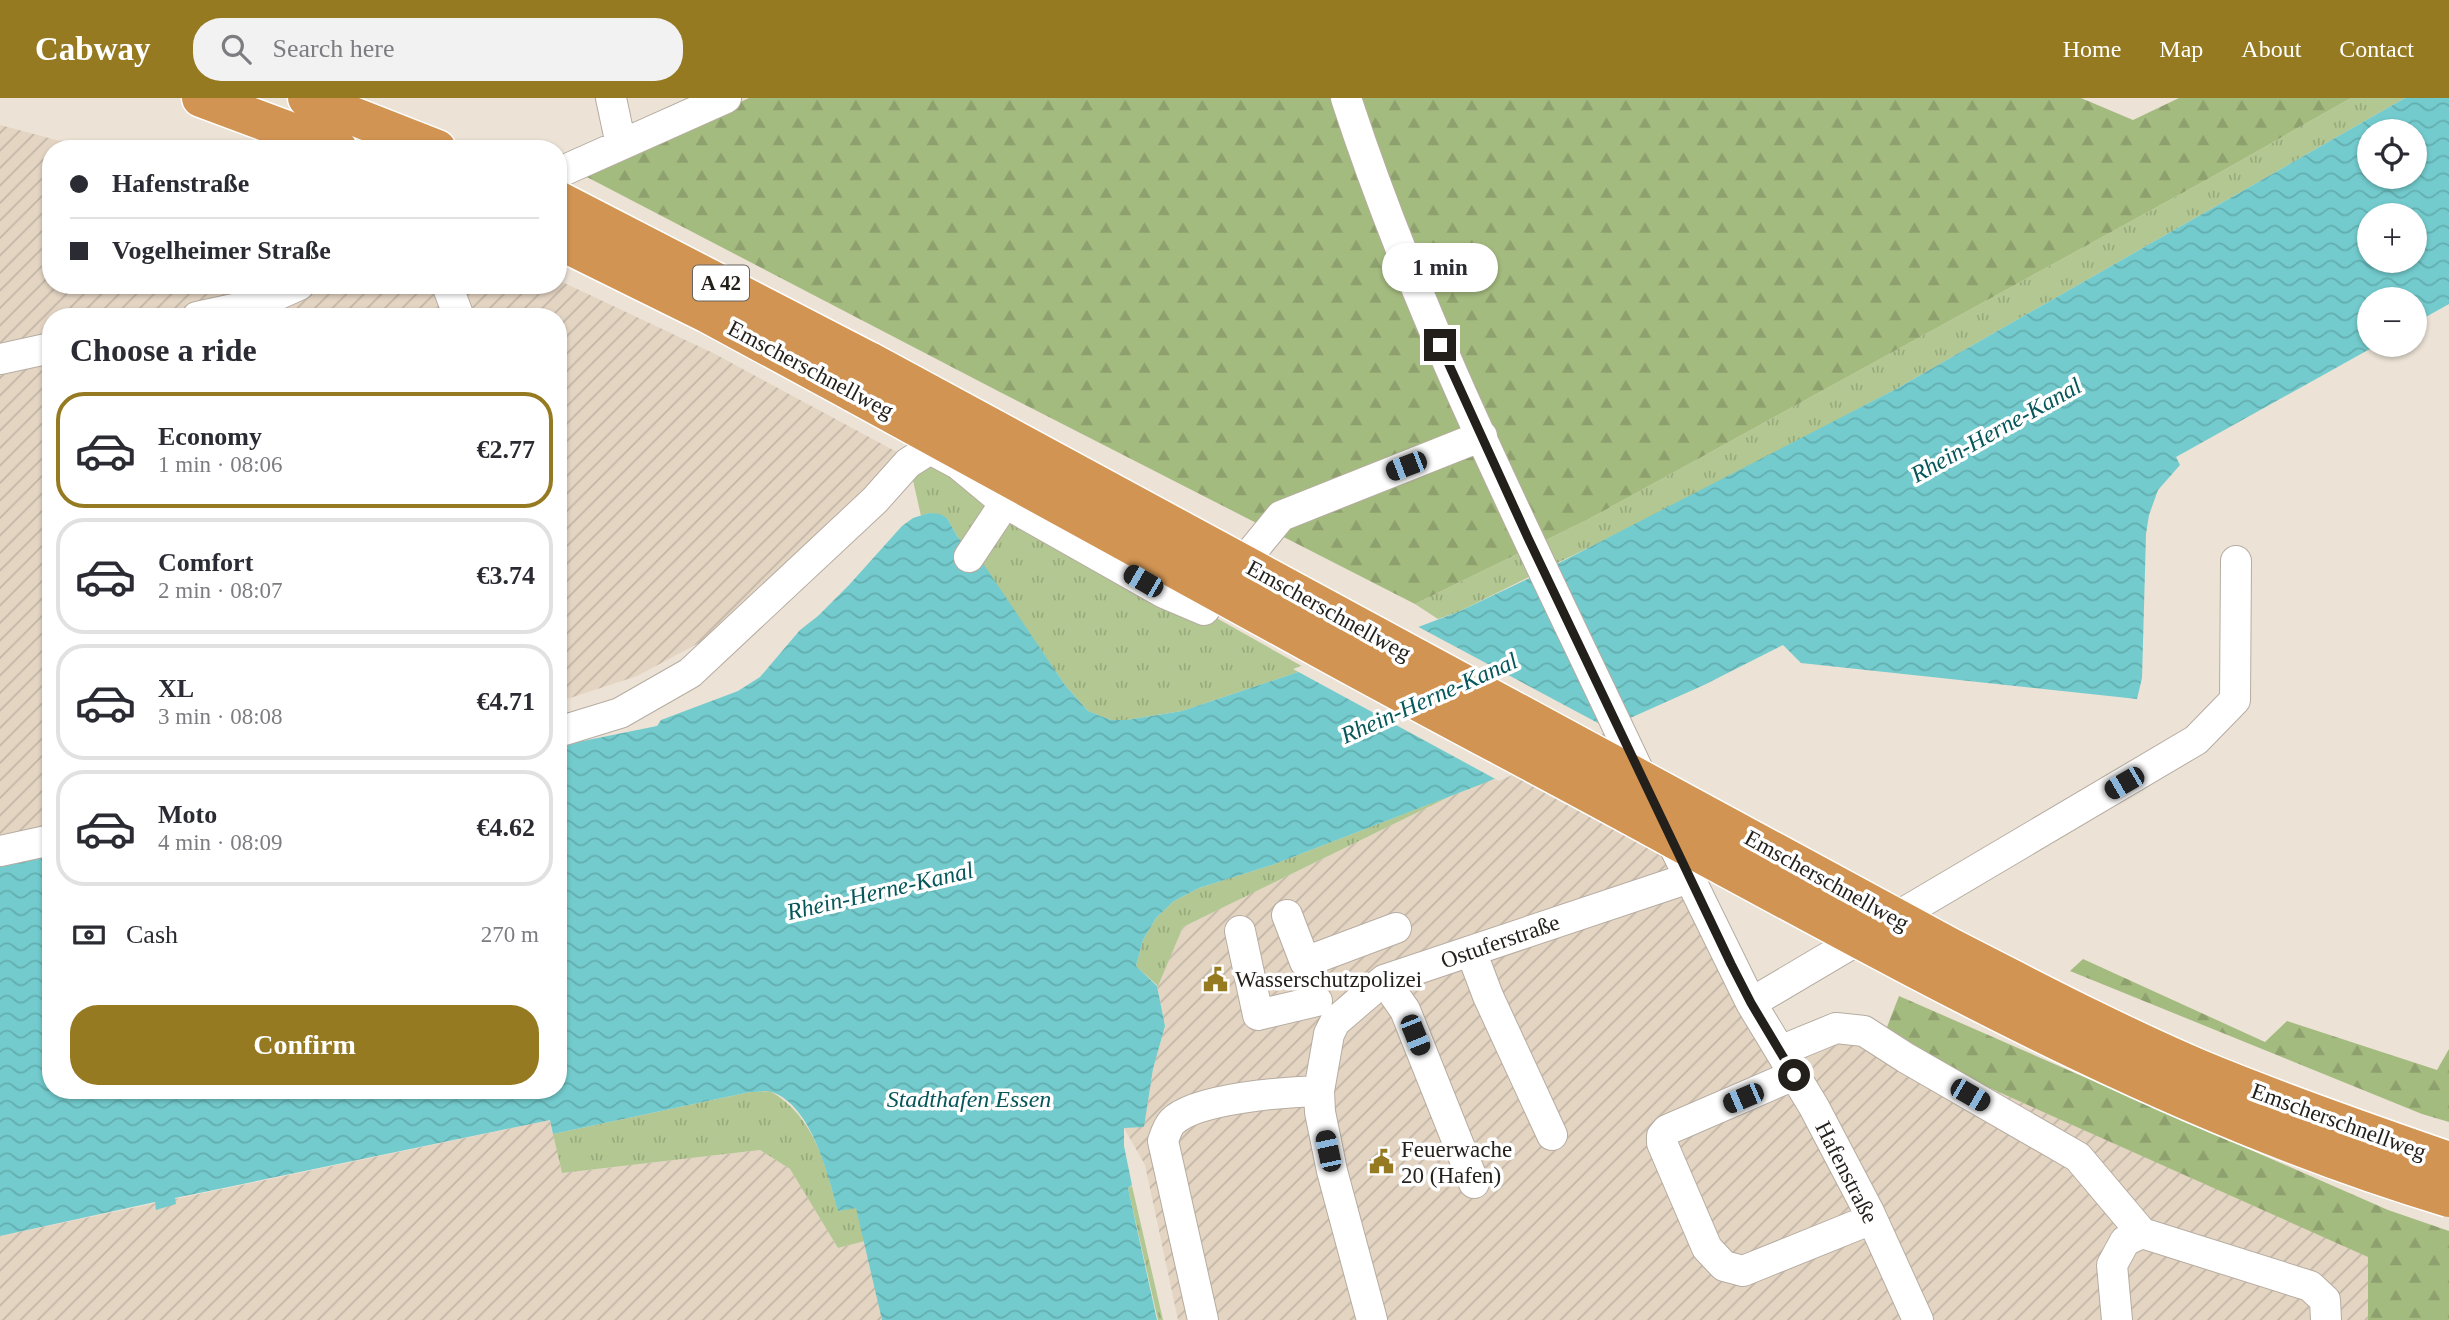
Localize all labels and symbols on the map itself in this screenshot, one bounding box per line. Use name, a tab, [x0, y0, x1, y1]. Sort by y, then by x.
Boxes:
callout: 1 min	[1382, 244, 1498, 292]
road number: A 42	[693, 266, 749, 300]
street label: Emscherschnellweg	[724, 315, 898, 424]
route end	[1424, 329, 1456, 361]
water label: Rhein-Herne-Kanal	[1905, 372, 2086, 488]
car	[1383, 449, 1430, 483]
street label: Emscherschnellweg	[1242, 555, 1416, 666]
car	[1120, 561, 1167, 601]
water label: Rhein-Herne-Kanal	[1336, 647, 1522, 749]
car	[2101, 763, 2148, 803]
street label: Emscherschnellweg	[1740, 825, 1914, 936]
water label: Rhein-Herne-Kanal	[783, 857, 976, 925]
street label: Ostuferstraße	[1438, 909, 1563, 973]
public building icon: Wasserschutzpolizei	[1201, 965, 1229, 993]
place label: Wasserschutzpolizei	[1235, 967, 1422, 992]
car	[1398, 1012, 1433, 1058]
route start	[1778, 1059, 1810, 1091]
car	[1947, 1075, 1994, 1115]
street label: Emscherschnellweg	[2248, 1078, 2430, 1165]
car	[1720, 1080, 1767, 1116]
water label: Stadthafen Essen	[887, 1086, 1051, 1112]
street label: Hafenstraße	[1810, 1117, 1883, 1227]
car	[1314, 1128, 1343, 1174]
place label: Feuerwache 20 (Hafen)	[1401, 1137, 1512, 1188]
public building icon: Feuerwache 20 (Hafen)	[1367, 1148, 1395, 1176]

